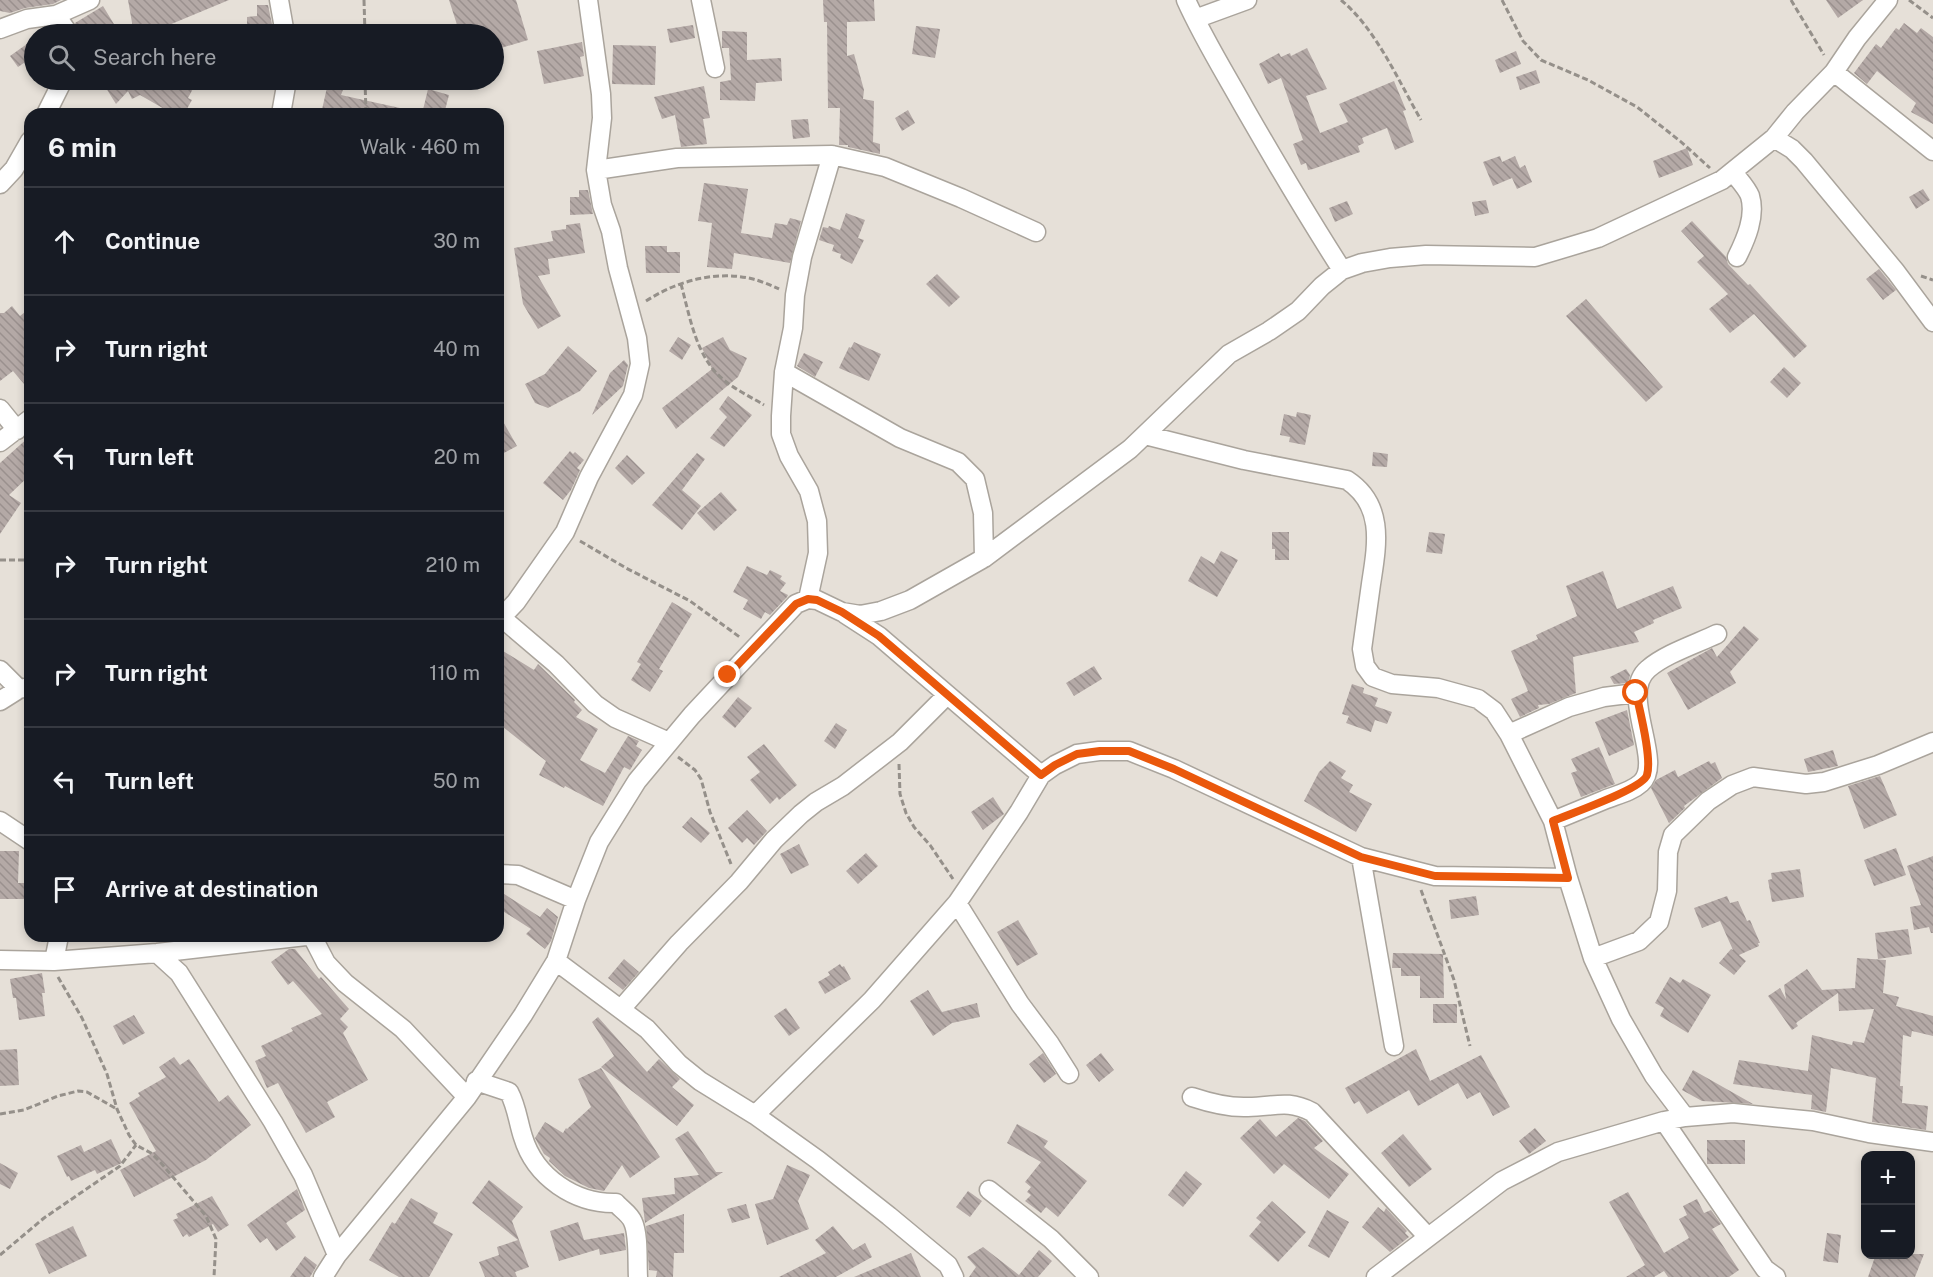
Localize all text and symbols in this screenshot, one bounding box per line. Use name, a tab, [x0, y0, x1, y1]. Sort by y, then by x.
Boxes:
search box	[24, 24, 504, 90]
icon: search	[45, 41, 78, 74]
text: Search here	[93, 44, 217, 70]
text: 6 min	[48, 132, 117, 163]
text: Walk · 460 m	[360, 135, 480, 159]
icon: ahead	[48, 225, 81, 258]
text: Continue	[105, 228, 200, 254]
text: 30 m	[433, 229, 480, 253]
icon: right	[48, 333, 81, 366]
text: Turn right	[105, 336, 208, 362]
text: 40 m	[433, 337, 480, 361]
icon: left	[48, 441, 81, 474]
text: Turn left	[105, 444, 194, 470]
text: 20 m	[434, 445, 480, 469]
icon: right	[48, 549, 81, 582]
text: Turn right	[105, 552, 208, 578]
text: 210 m	[426, 553, 480, 577]
icon: right	[48, 657, 81, 690]
text: Turn right	[105, 660, 208, 686]
text: 110 m	[429, 661, 480, 685]
route end	[714, 661, 740, 687]
route start	[1622, 679, 1648, 705]
icon: left	[48, 765, 81, 798]
text: Turn left	[105, 768, 194, 794]
text: 50 m	[433, 769, 480, 793]
icon: arrive	[48, 873, 81, 906]
text: Arrive at destination	[105, 876, 318, 902]
map controls	[1861, 1151, 1915, 1259]
button: +	[1861, 1151, 1915, 1205]
button: −	[1861, 1205, 1915, 1259]

